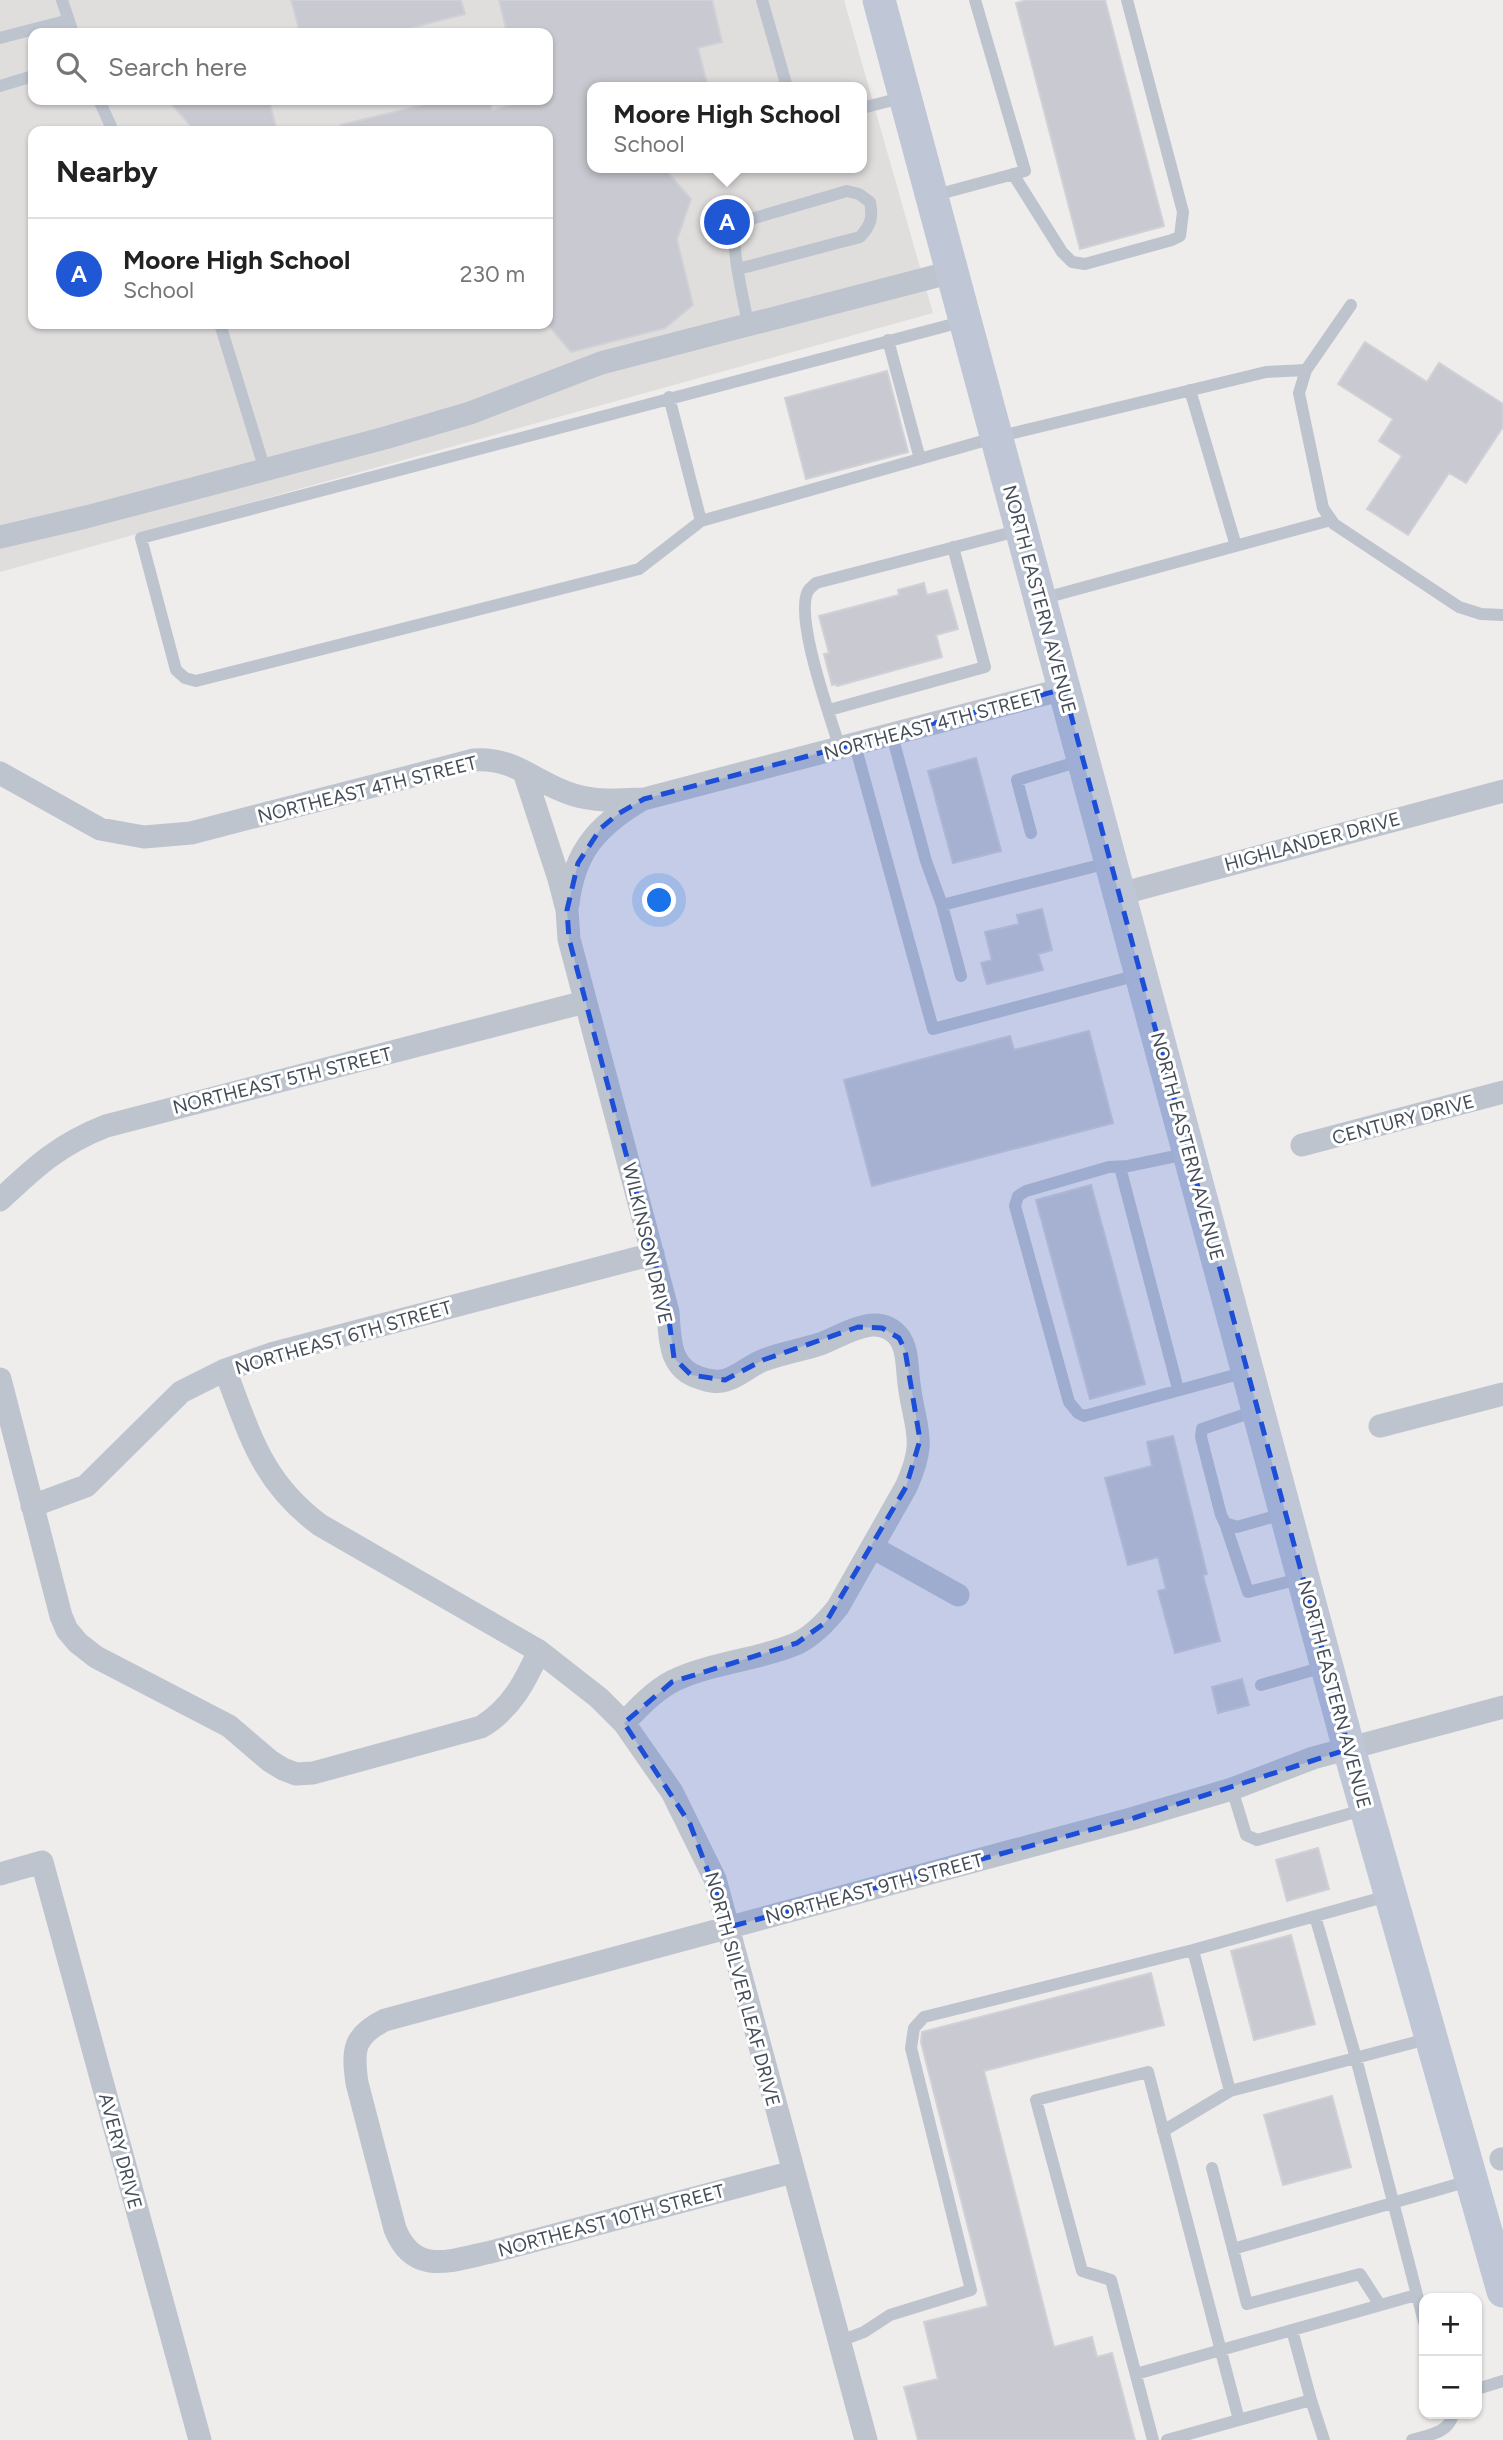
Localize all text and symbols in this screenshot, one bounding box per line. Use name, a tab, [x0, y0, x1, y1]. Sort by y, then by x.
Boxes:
search box	[28, 28, 553, 105]
icon: search	[52, 48, 90, 86]
text: Search here	[108, 51, 247, 83]
popup	[587, 82, 867, 173]
text: Moore High School	[613, 98, 841, 130]
text: School	[613, 130, 684, 158]
text: Nearby	[56, 153, 158, 190]
pin: A	[704, 196, 750, 248]
text: Moore High School	[123, 244, 350, 276]
text: A	[71, 260, 87, 288]
text: 230 m	[460, 260, 525, 288]
text: School	[123, 276, 194, 304]
street label: NORTH EASTERN AVENUE	[998, 482, 1081, 716]
street label: NORTHEAST 4TH STREET	[821, 684, 1045, 765]
street label: NORTHEAST 4TH STREET	[255, 751, 480, 828]
street label: HIGHLANDER DRIVE	[1222, 807, 1403, 876]
your location	[642, 883, 676, 917]
street label: NORTH EASTERN AVENUE	[1146, 1029, 1229, 1263]
street label: NORTHEAST 5TH STREET	[170, 1042, 394, 1119]
street label: CENTURY DRIVE	[1330, 1089, 1477, 1150]
street label: WILKINSON DRIVE	[618, 1160, 677, 1326]
street label: NORTHEAST 6TH STREET	[232, 1295, 455, 1379]
street label: NORTH EASTERN AVENUE	[1293, 1577, 1376, 1811]
street label: NORTHEAST 9TH STREET	[763, 1848, 986, 1929]
street label: NORTH SILVER LEAF DRIVE	[700, 1869, 785, 2109]
street label: AVERY DRIVE	[94, 2091, 147, 2212]
street label: NORTHEAST 10TH STREET	[495, 2179, 727, 2262]
map controls	[1419, 2293, 1482, 2419]
button: +	[1419, 2293, 1482, 2356]
button: −	[1419, 2356, 1482, 2419]

